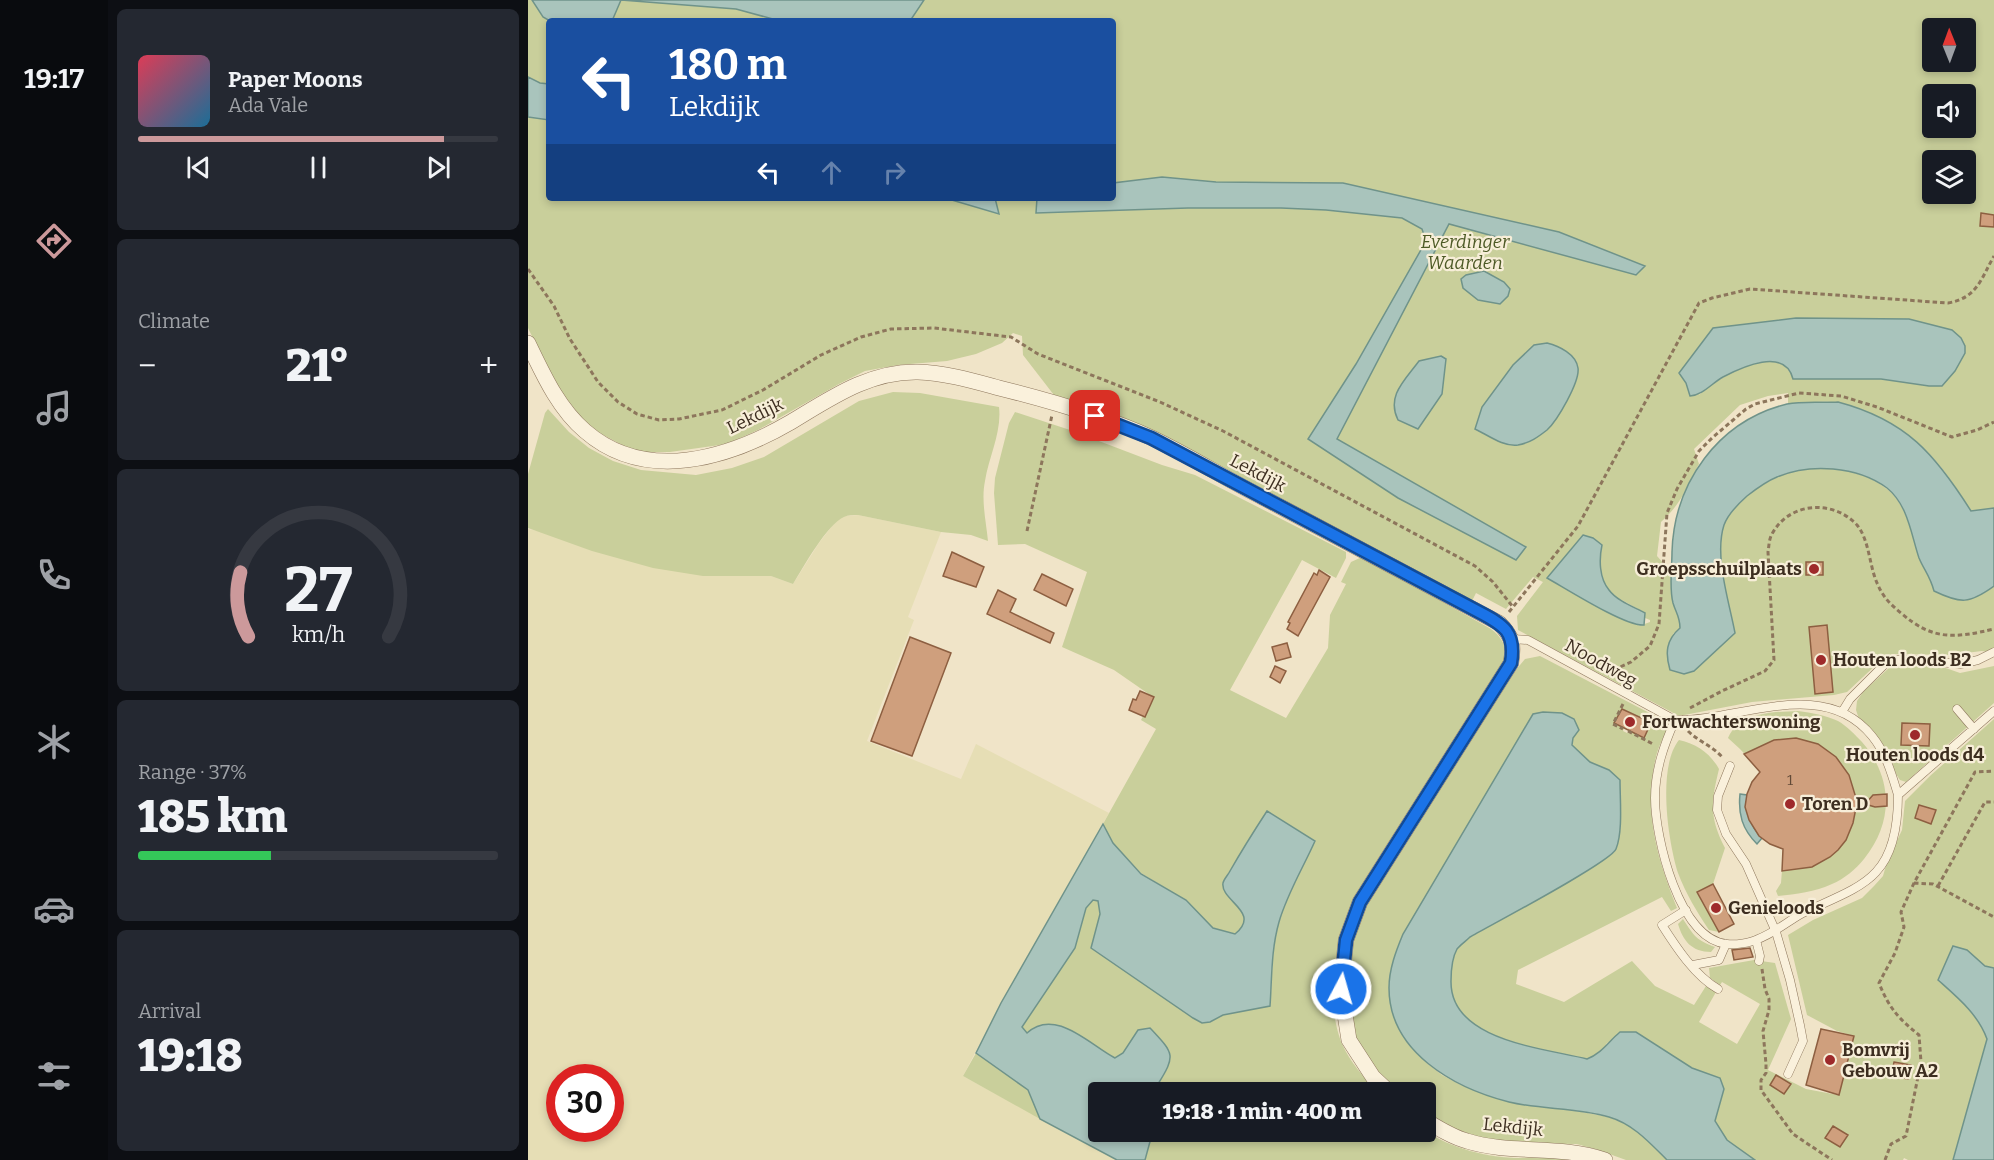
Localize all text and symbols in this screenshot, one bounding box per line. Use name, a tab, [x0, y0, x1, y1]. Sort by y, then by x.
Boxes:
north arrow	[1922, 18, 1976, 72]
map controls	[1922, 18, 1976, 204]
text: 180 m	[669, 40, 787, 90]
icon: left	[570, 42, 648, 120]
text: 19:17	[24, 63, 84, 95]
text: Paper Moons	[228, 66, 363, 93]
button: sound	[1922, 84, 1976, 138]
text: Lekdijk	[669, 91, 759, 123]
text: Ada Vale	[228, 93, 308, 117]
button: layers	[1922, 150, 1976, 204]
icon: previous	[182, 151, 215, 184]
icon: pause	[302, 151, 335, 184]
icon: next	[422, 151, 455, 184]
icon: left	[752, 156, 785, 189]
icon: ahead	[815, 156, 848, 189]
icon: right	[878, 156, 911, 189]
icon: directions	[33, 220, 75, 262]
park label: Everdinger Waarden	[1421, 231, 1510, 274]
text: Climate	[138, 309, 210, 333]
text: 21°	[286, 339, 350, 393]
text: −	[138, 346, 156, 386]
text: +	[479, 346, 498, 386]
icon: music	[33, 387, 75, 429]
pin	[1069, 390, 1120, 441]
street label: Lekdijk	[723, 393, 788, 439]
icon: arrive	[1078, 399, 1111, 432]
street label: Lekdijk	[1226, 449, 1290, 497]
text: 27	[284, 553, 352, 628]
icon: phone	[33, 554, 75, 596]
place label: Groepsschuilplaats	[1636, 558, 1802, 580]
marker: Groepsschuilplaats	[1807, 562, 1821, 576]
text: km/h	[291, 622, 345, 648]
street label: Noodweg	[1561, 634, 1641, 692]
place label: Houten loods B2	[1833, 649, 1971, 671]
marker: Houten loods B2	[1814, 653, 1828, 667]
place label: Fortwachterswoning	[1642, 711, 1821, 733]
marker: Fortwachterswoning	[1623, 715, 1637, 729]
icon: climate	[33, 721, 75, 763]
marker: Houten loods d4	[1908, 728, 1922, 742]
place label: Houten loods d4	[1846, 744, 1984, 766]
text: Range · 37%	[138, 760, 247, 784]
house number: 1	[1787, 771, 1793, 789]
text: 185 km	[138, 790, 287, 844]
place label: Toren D	[1802, 793, 1869, 815]
marker: Toren D	[1783, 797, 1797, 811]
icon: car	[33, 888, 75, 930]
place label: Genieloods	[1728, 897, 1824, 919]
marker: Genieloods	[1709, 901, 1723, 915]
position arrow	[1309, 957, 1373, 1021]
text: Arrival	[138, 999, 201, 1023]
text: 19:18	[138, 1029, 243, 1083]
place label: Bomvrij Gebouw A2	[1842, 1039, 1938, 1082]
marker: Bomvrij Gebouw A2	[1823, 1053, 1837, 1067]
icon: filters	[33, 1055, 75, 1097]
speed limit sign: 30	[546, 1064, 624, 1142]
text: 19:18 · 1 min · 400 m	[1163, 1098, 1361, 1125]
street label: Lekdijk	[1482, 1113, 1545, 1141]

